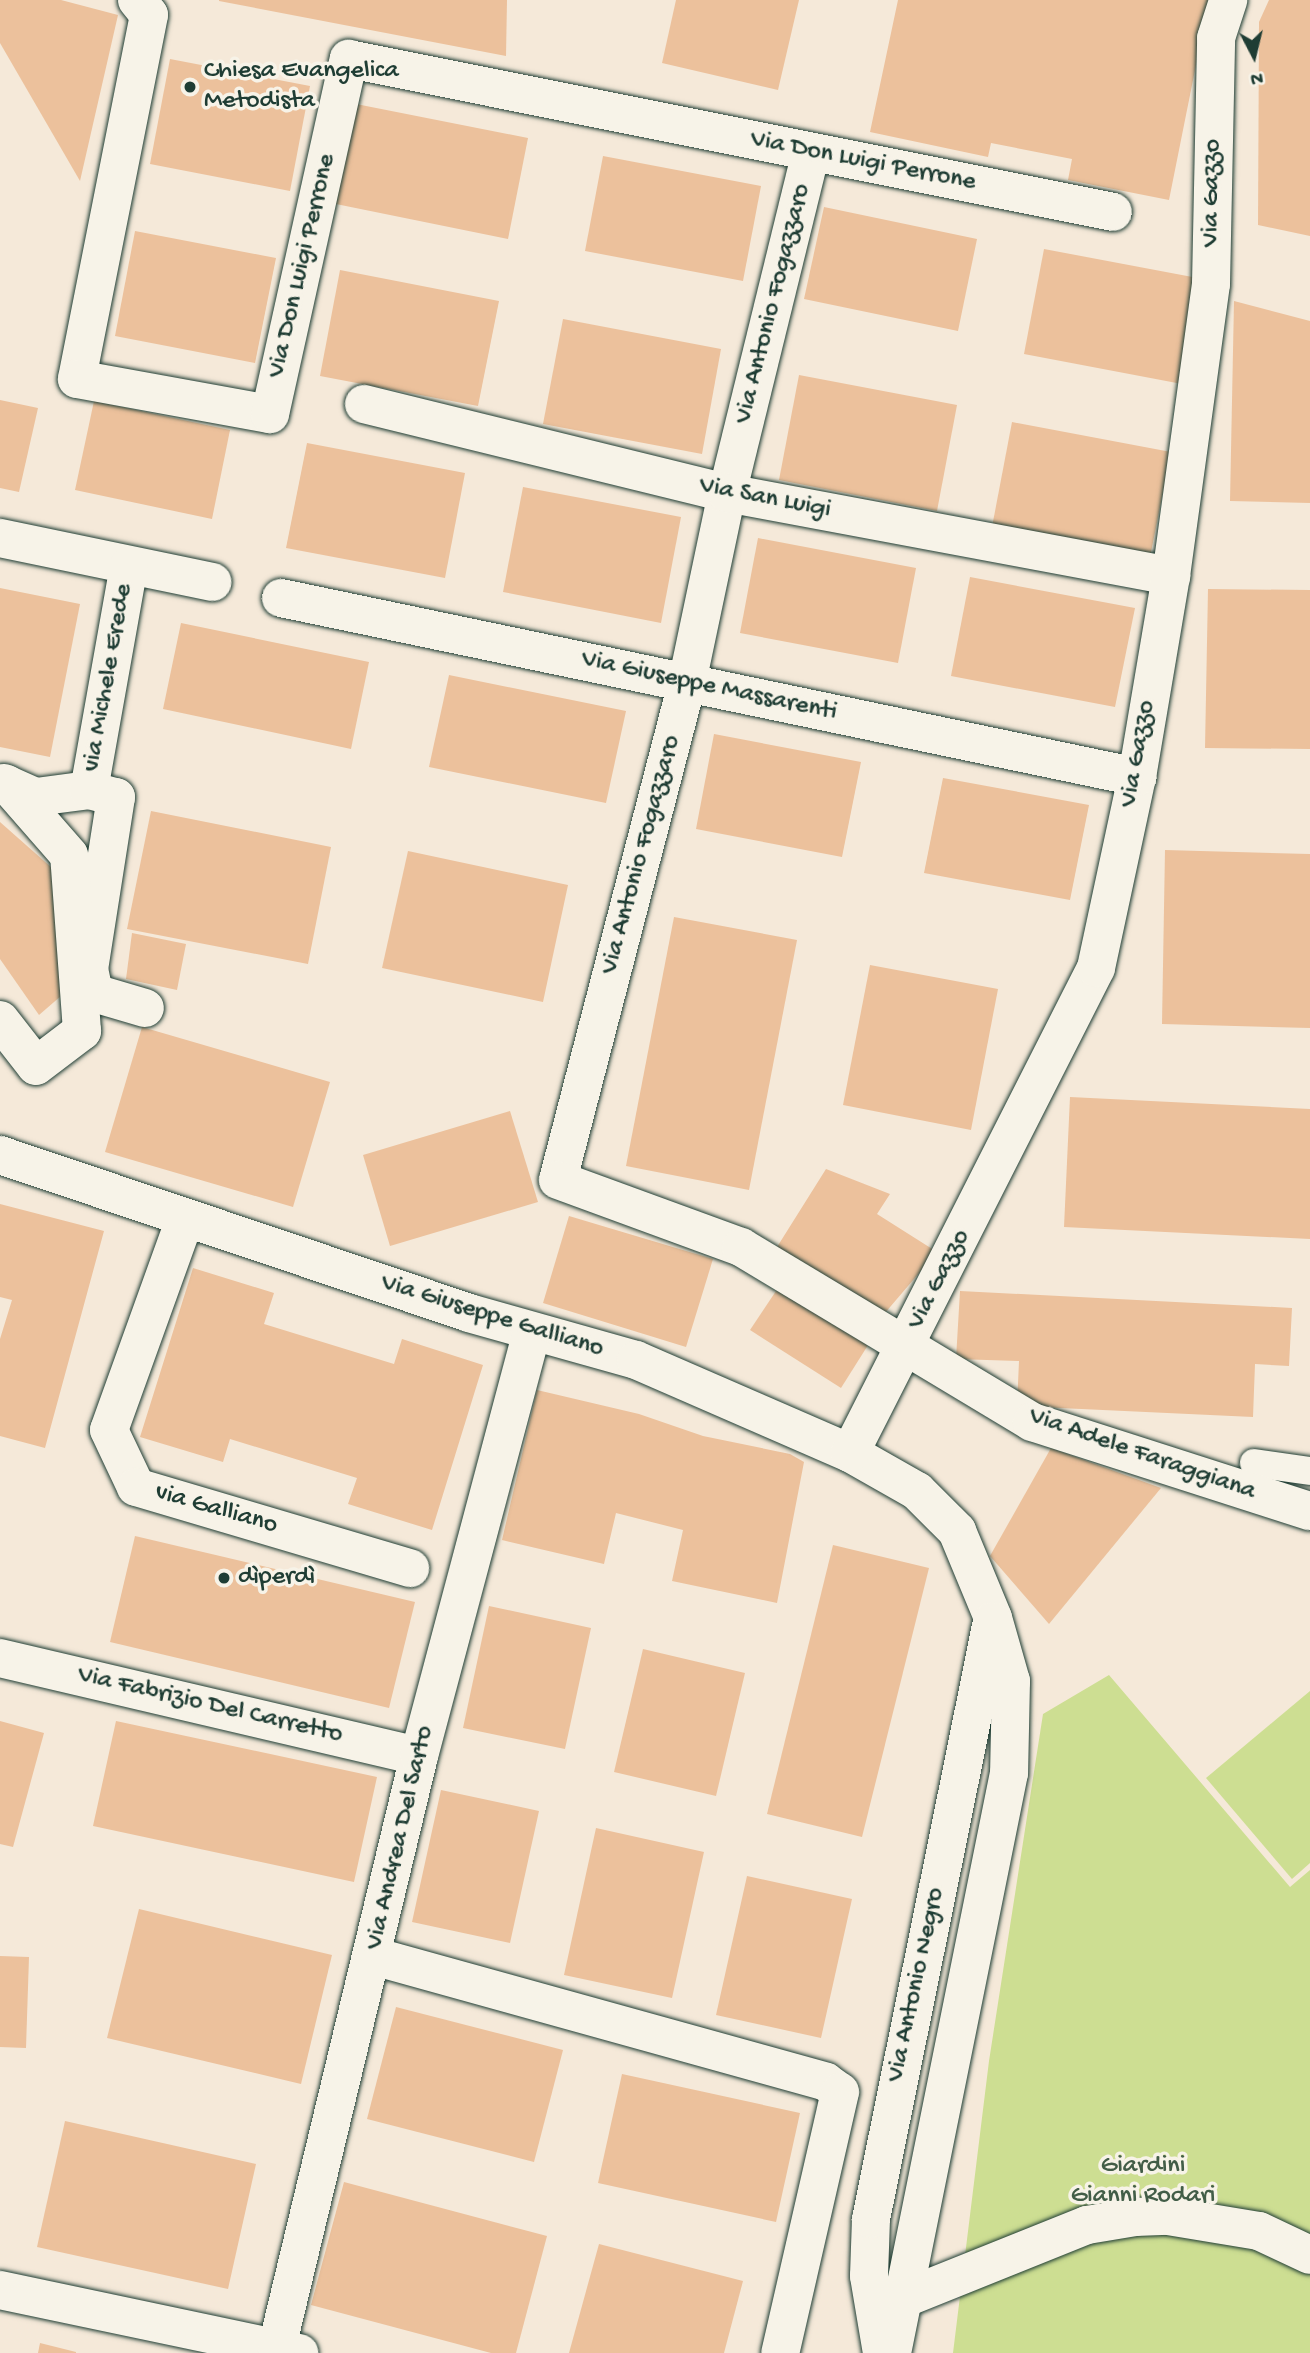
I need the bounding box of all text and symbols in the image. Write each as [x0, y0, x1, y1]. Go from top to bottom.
north arrow [1219, 21, 1289, 91]
place label: Chiesa Evangelica Metodista [204, 56, 399, 118]
text: N [1249, 65, 1264, 90]
marker: Chiesa Evangelica Metodista [182, 79, 198, 95]
street label: Via Don Luigi Perrone [748, 125, 978, 199]
street label: Via Gazzo [1196, 139, 1230, 247]
street label: Via Don Luigi Perrone [262, 151, 344, 381]
street label: Via Antonio Fogazzaro [729, 181, 819, 427]
street label: Via San Luigi [697, 471, 833, 527]
street label: via Michele Erede [77, 582, 141, 774]
street label: Via Giuseppe Massarenti [578, 645, 840, 729]
street label: Via Gazzo [1114, 698, 1164, 810]
street label: Via Antonio Fogazzaro [595, 732, 689, 978]
street label: Via Gazzo [902, 1225, 978, 1335]
street label: Via Giuseppe Galliano [377, 1268, 607, 1366]
street label: Via Adele Faraggiana [1024, 1402, 1260, 1508]
street label: via Galliano [151, 1478, 281, 1542]
place label: dìperdì [238, 1562, 315, 1594]
marker: dìperdì [216, 1570, 232, 1586]
street label: Via Fabrizio Del Carretto [74, 1660, 346, 1752]
street label: Via Andrea Del Sarto [360, 1723, 442, 1953]
street label: Via Antonio Negro [881, 1885, 953, 2085]
park label: Giardini Gianni Rodari [1071, 2151, 1215, 2212]

